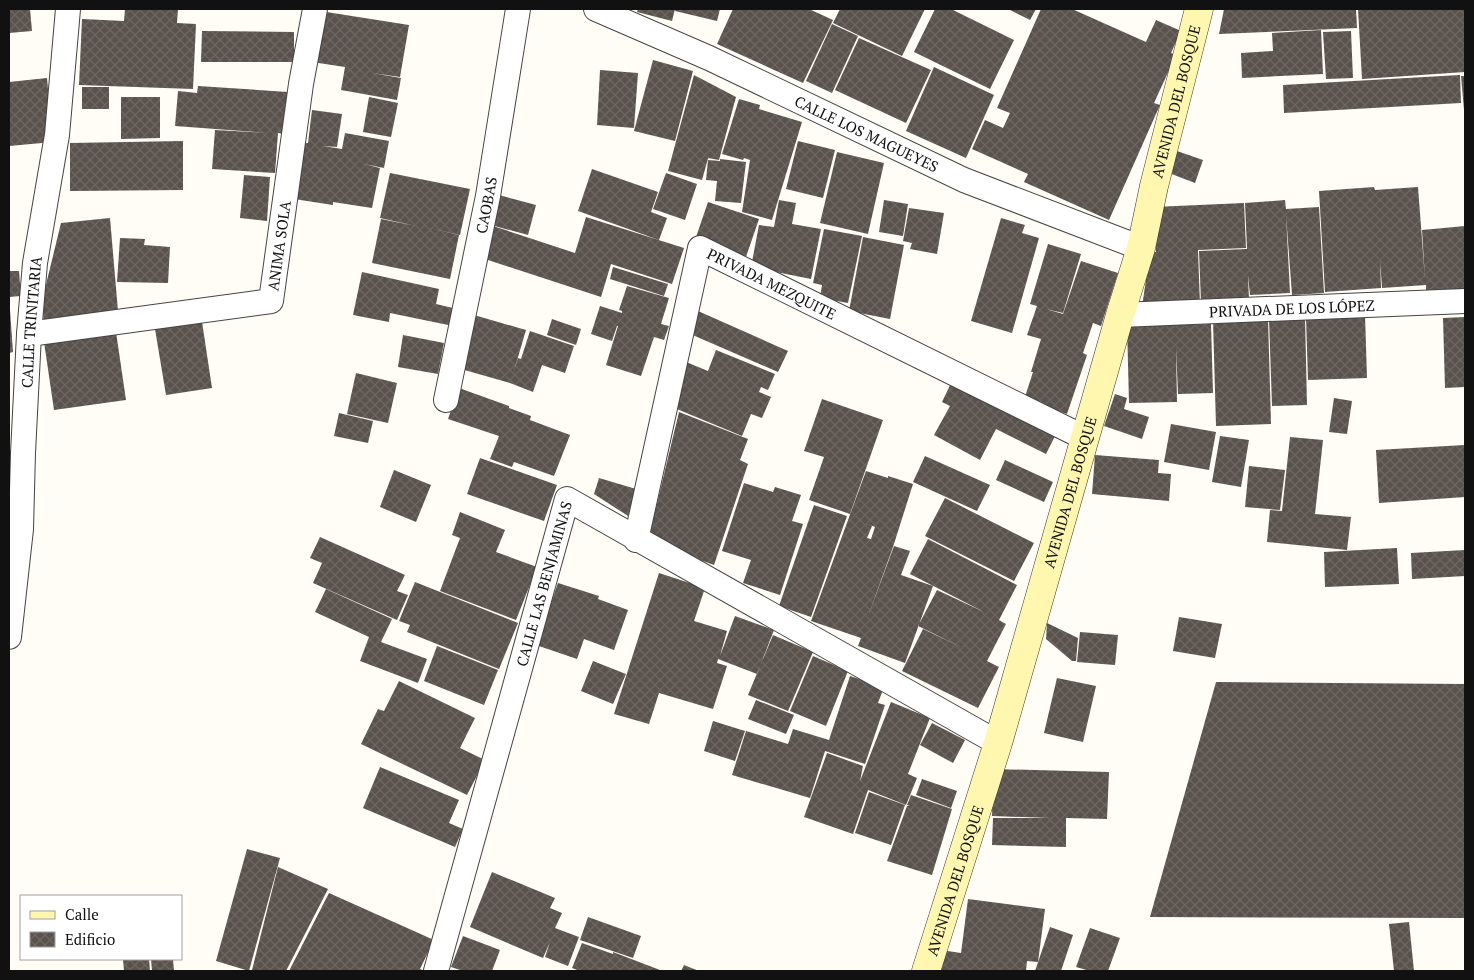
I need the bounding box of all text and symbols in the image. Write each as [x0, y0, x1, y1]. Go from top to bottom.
street label: AVENIDA DEL BOSQUE [1146, 23, 1205, 180]
street label: CALLE LOS MAGUEYES [791, 91, 942, 176]
street label: CAOBAS [471, 175, 501, 235]
street label: ANIMA SOLA [263, 199, 295, 292]
street label: PRIVADA MEZQUITE [704, 243, 840, 324]
street label: CALLE TRINITARIA [16, 254, 46, 388]
street label: PRIVADA DE LOS LÓPEZ [1209, 295, 1375, 321]
street label: AVENIDA DEL BOSQUE [1038, 414, 1101, 570]
street label: CALLE LAS BENJAMINAS [511, 499, 576, 668]
street label: AVENIDA DEL BOSQUE [921, 803, 988, 958]
legend [20, 895, 182, 960]
text: Calle [65, 904, 99, 924]
text: Edificio [65, 929, 115, 949]

